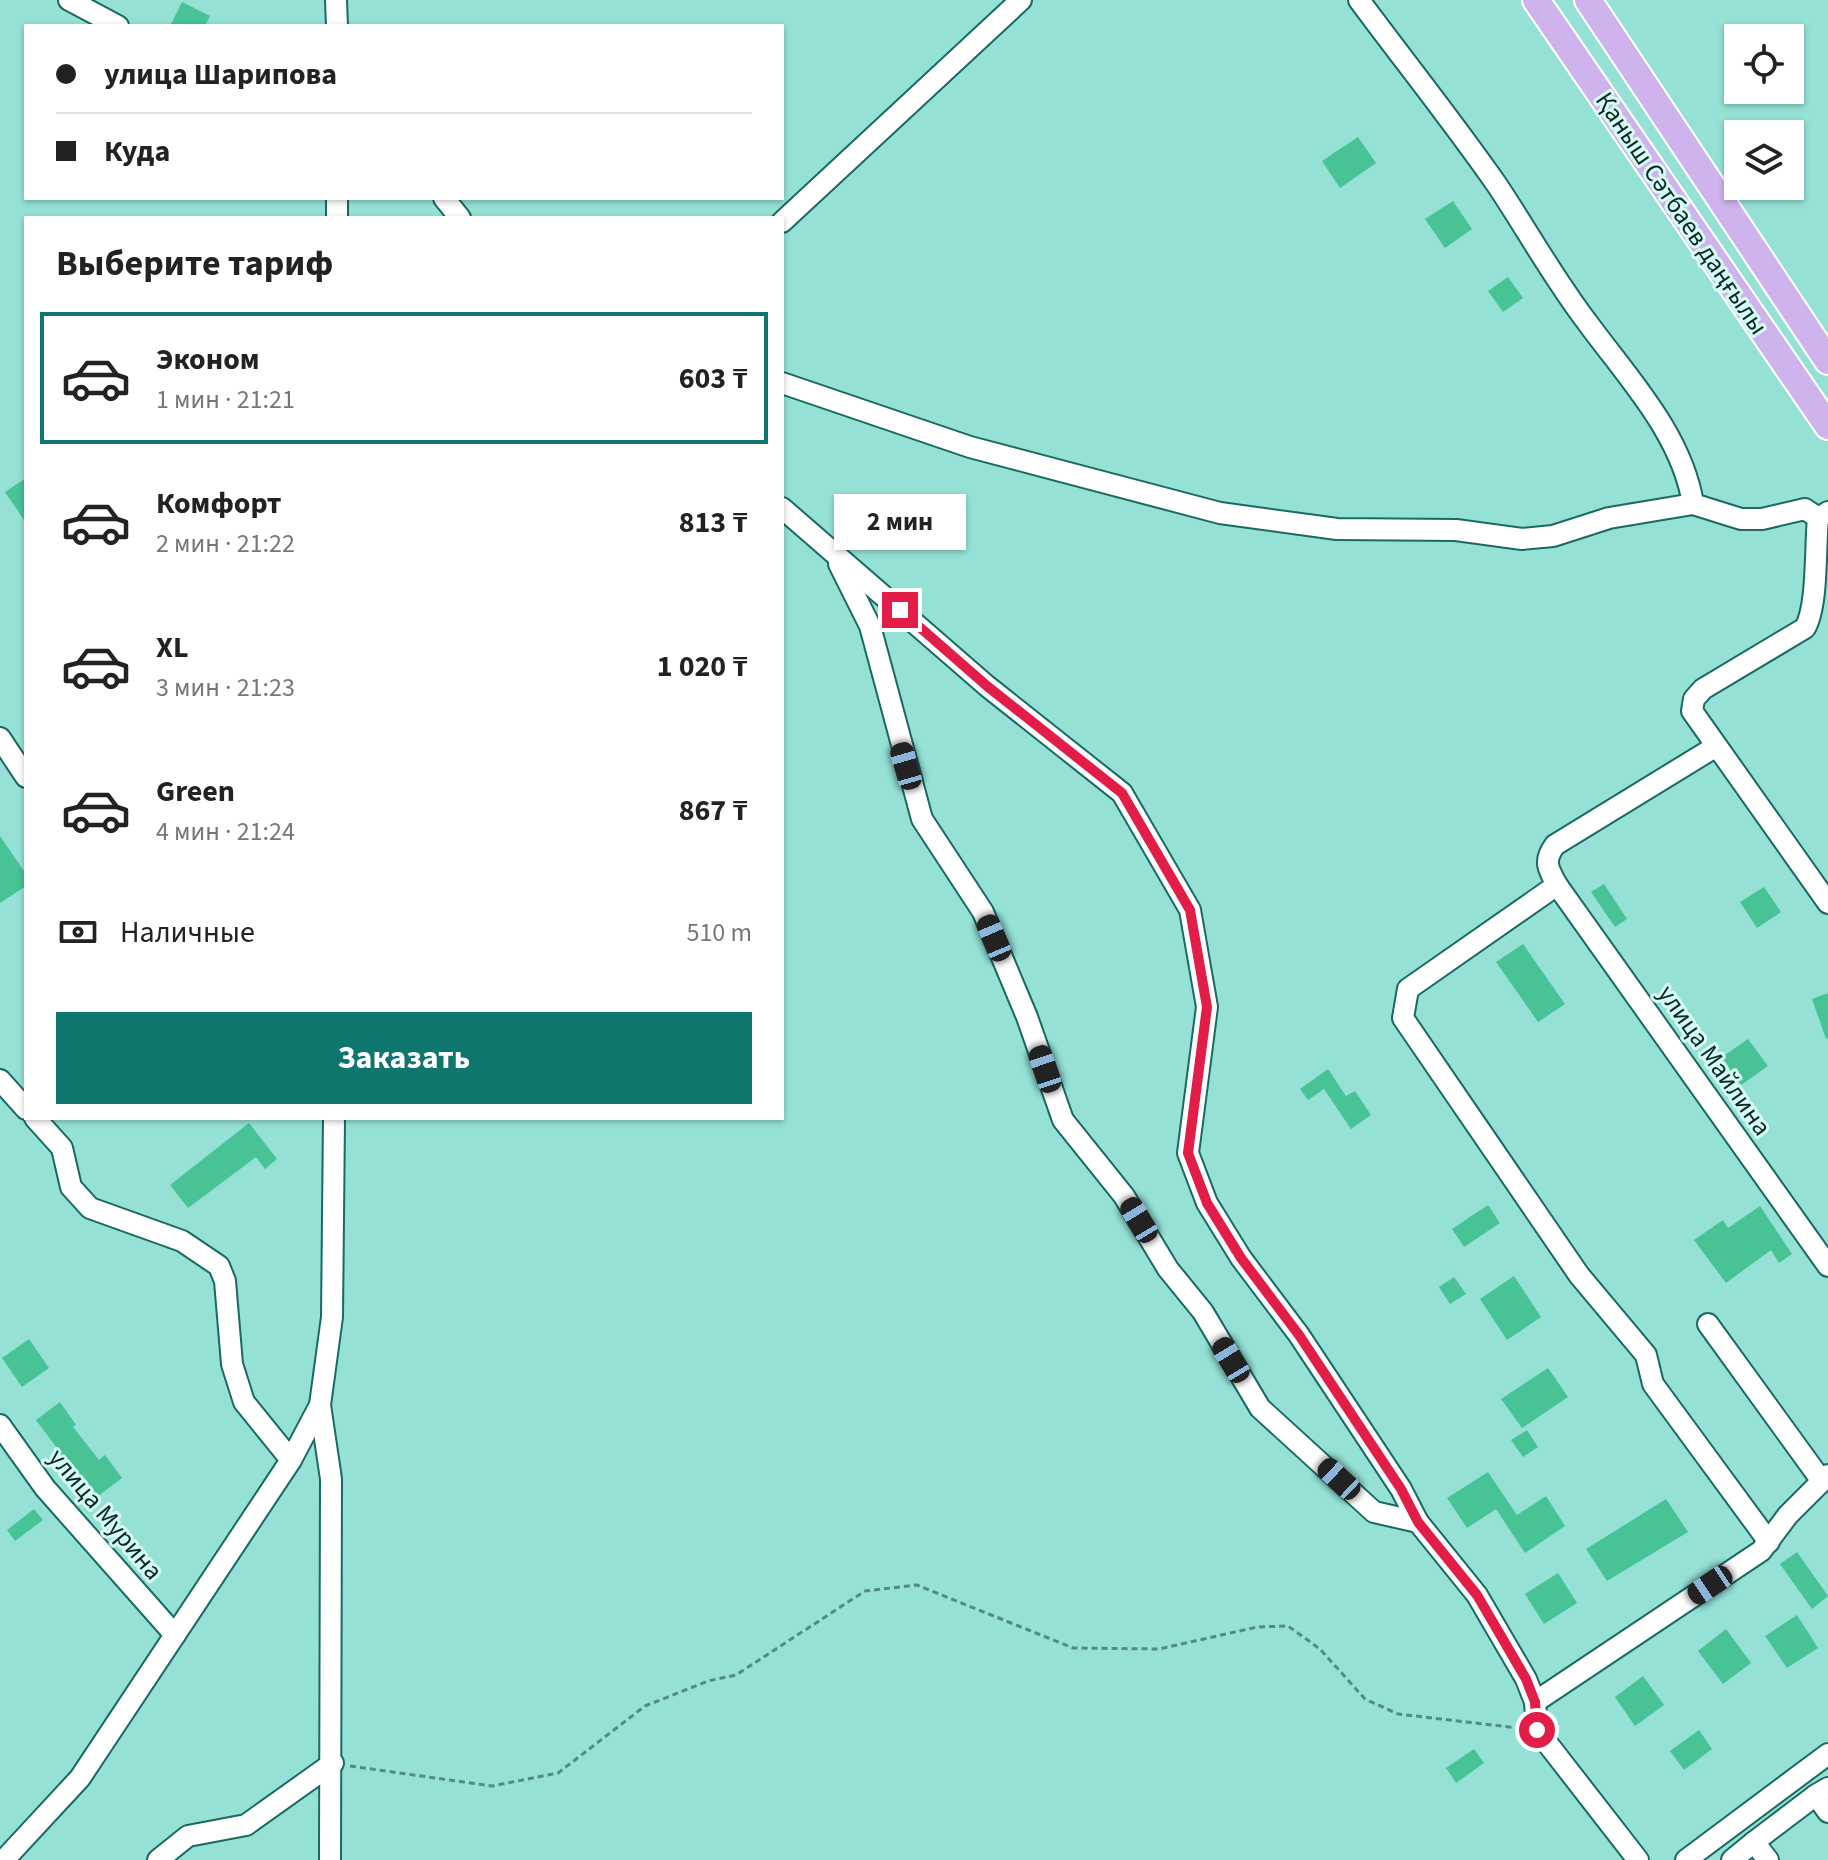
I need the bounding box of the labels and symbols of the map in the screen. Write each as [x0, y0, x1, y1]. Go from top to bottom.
street label: Қаныш Сәтбаев даңғылы [1586, 84, 1777, 342]
callout: 2 мин [834, 494, 966, 550]
route end [882, 592, 918, 628]
car [888, 740, 924, 792]
car [974, 911, 1014, 965]
street label: улица Майлина [1649, 977, 1780, 1143]
car [1026, 1042, 1064, 1096]
car [1116, 1193, 1162, 1247]
car [1208, 1333, 1254, 1387]
street label: улица Мурина [40, 1441, 172, 1588]
car [1313, 1454, 1365, 1504]
car [1683, 1562, 1737, 1608]
route start [1519, 1712, 1555, 1748]

